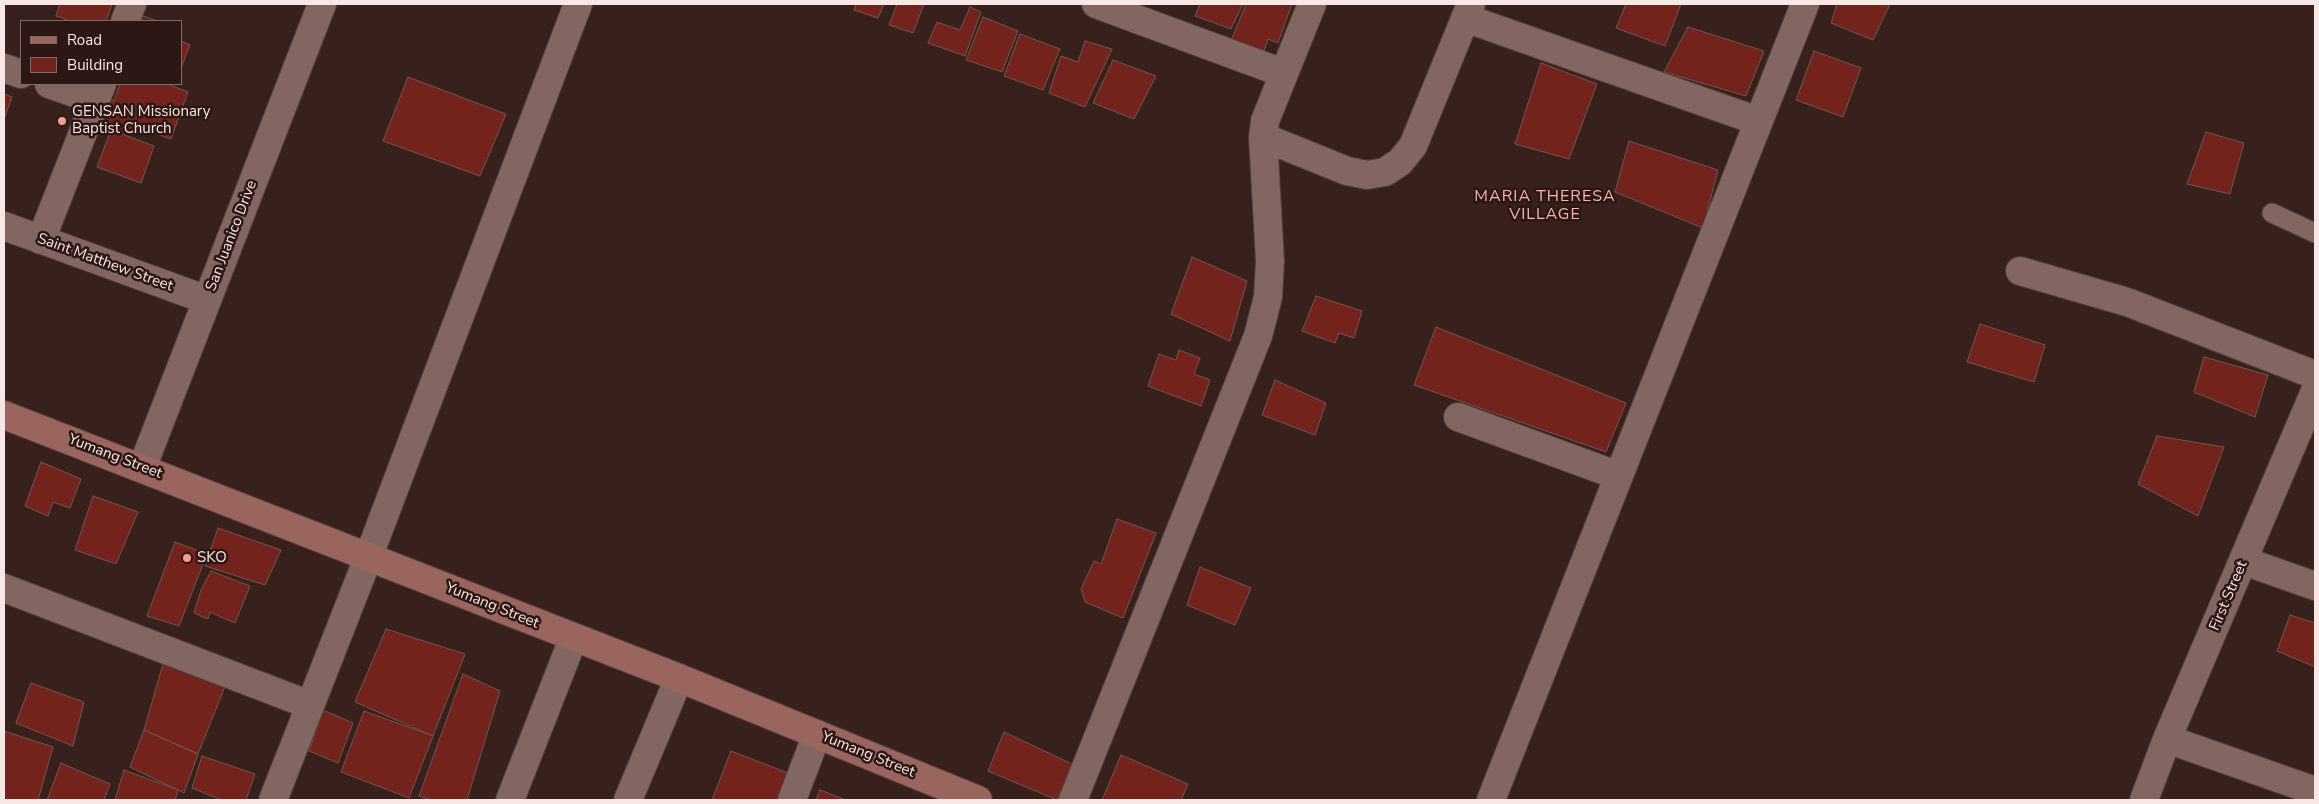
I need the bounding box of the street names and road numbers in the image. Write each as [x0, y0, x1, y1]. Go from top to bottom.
street label: San Juanico Drive [203, 178, 261, 294]
street label: Saint Matthew Street [35, 230, 175, 296]
street label: Yumang Street [65, 431, 165, 483]
street label: First Street [2206, 558, 2252, 634]
street label: Yumang Street [443, 579, 541, 633]
street label: Yumang Street [819, 728, 917, 782]

